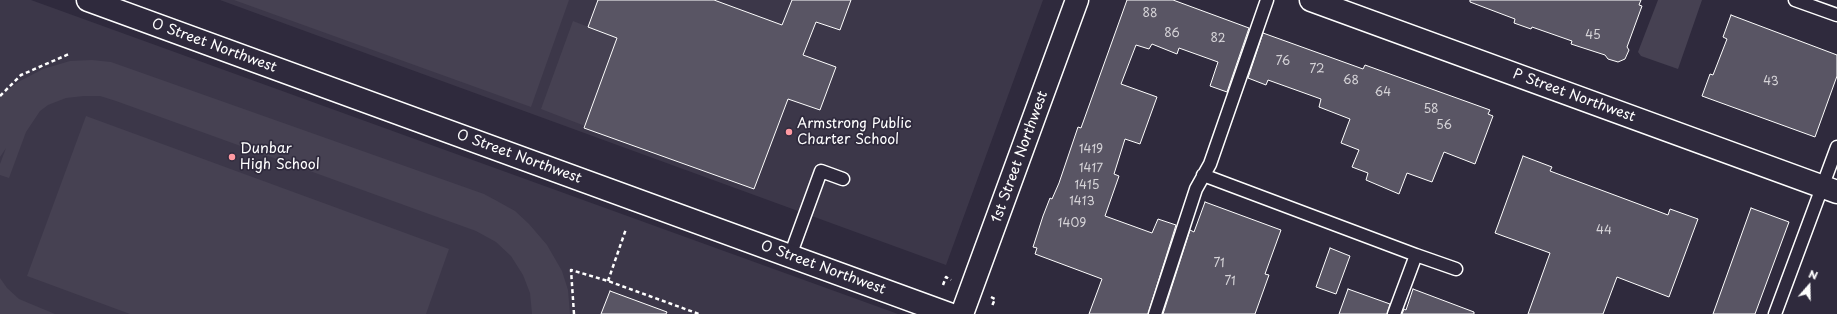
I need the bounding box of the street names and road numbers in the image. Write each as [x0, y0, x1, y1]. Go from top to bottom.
street label: O Street Northwest [149, 16, 279, 76]
street label: P Street Northwest [1511, 66, 1637, 126]
street label: 1st Street Northwest [988, 89, 1052, 225]
street label: O Street Northwest [454, 127, 584, 187]
street label: O Street Northwest [758, 238, 888, 298]

